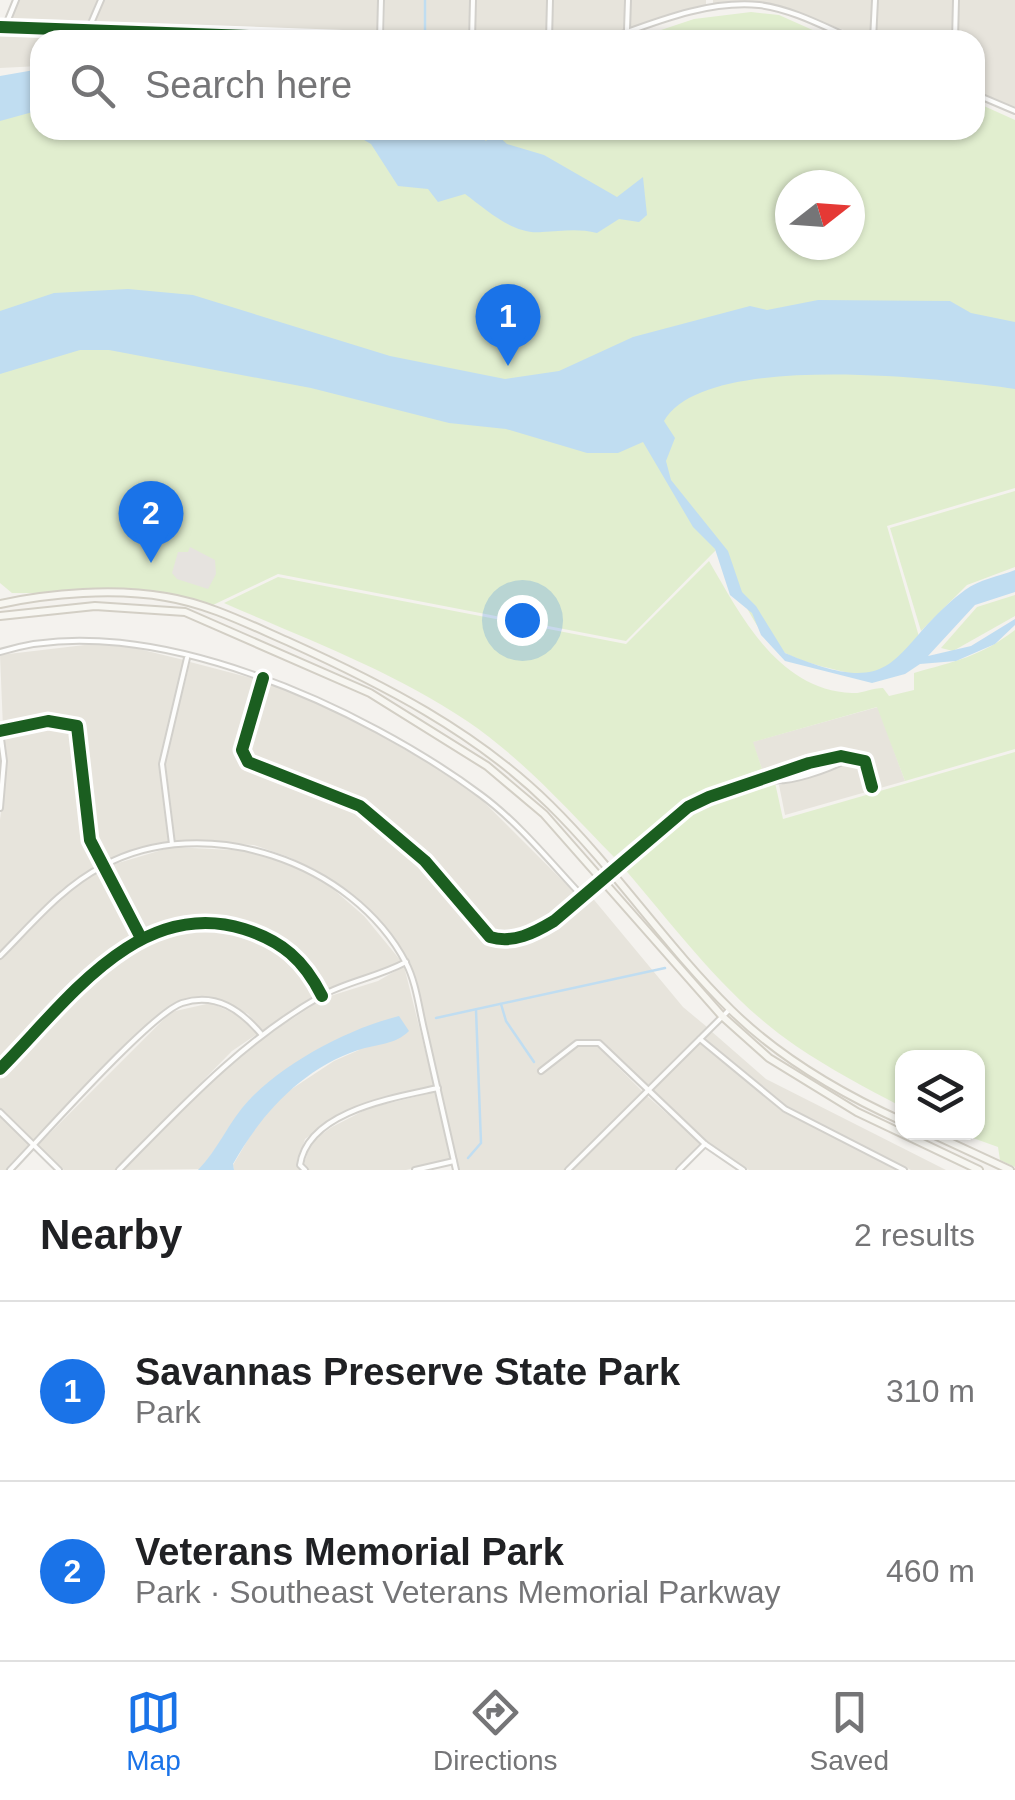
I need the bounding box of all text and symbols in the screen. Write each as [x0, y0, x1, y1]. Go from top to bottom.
search box [30, 30, 985, 140]
icon: search [65, 58, 120, 113]
text: Search here [145, 64, 352, 106]
north arrow [775, 170, 865, 260]
pin: 1 [476, 284, 540, 366]
pin: 2 [118, 480, 184, 563]
your location [497, 595, 548, 646]
map controls [895, 1050, 985, 1140]
button: layers [895, 1050, 985, 1140]
text: Nearby [40, 1211, 182, 1258]
text: 2 results [854, 1217, 975, 1253]
text: Savannas Preserve State Park [135, 1351, 680, 1393]
text: 1 [64, 1373, 81, 1409]
text: 310 m [886, 1373, 975, 1409]
text: Park [135, 1394, 201, 1430]
text: Veterans Memorial Park [135, 1531, 564, 1573]
text: 2 [64, 1553, 81, 1589]
text: 460 m [886, 1553, 975, 1589]
text: Park · Southeast Veterans Memorial Parkway [135, 1574, 781, 1610]
tab: Map [126, 1685, 181, 1777]
tab: Directions [433, 1685, 558, 1777]
tab: Saved [810, 1685, 889, 1777]

